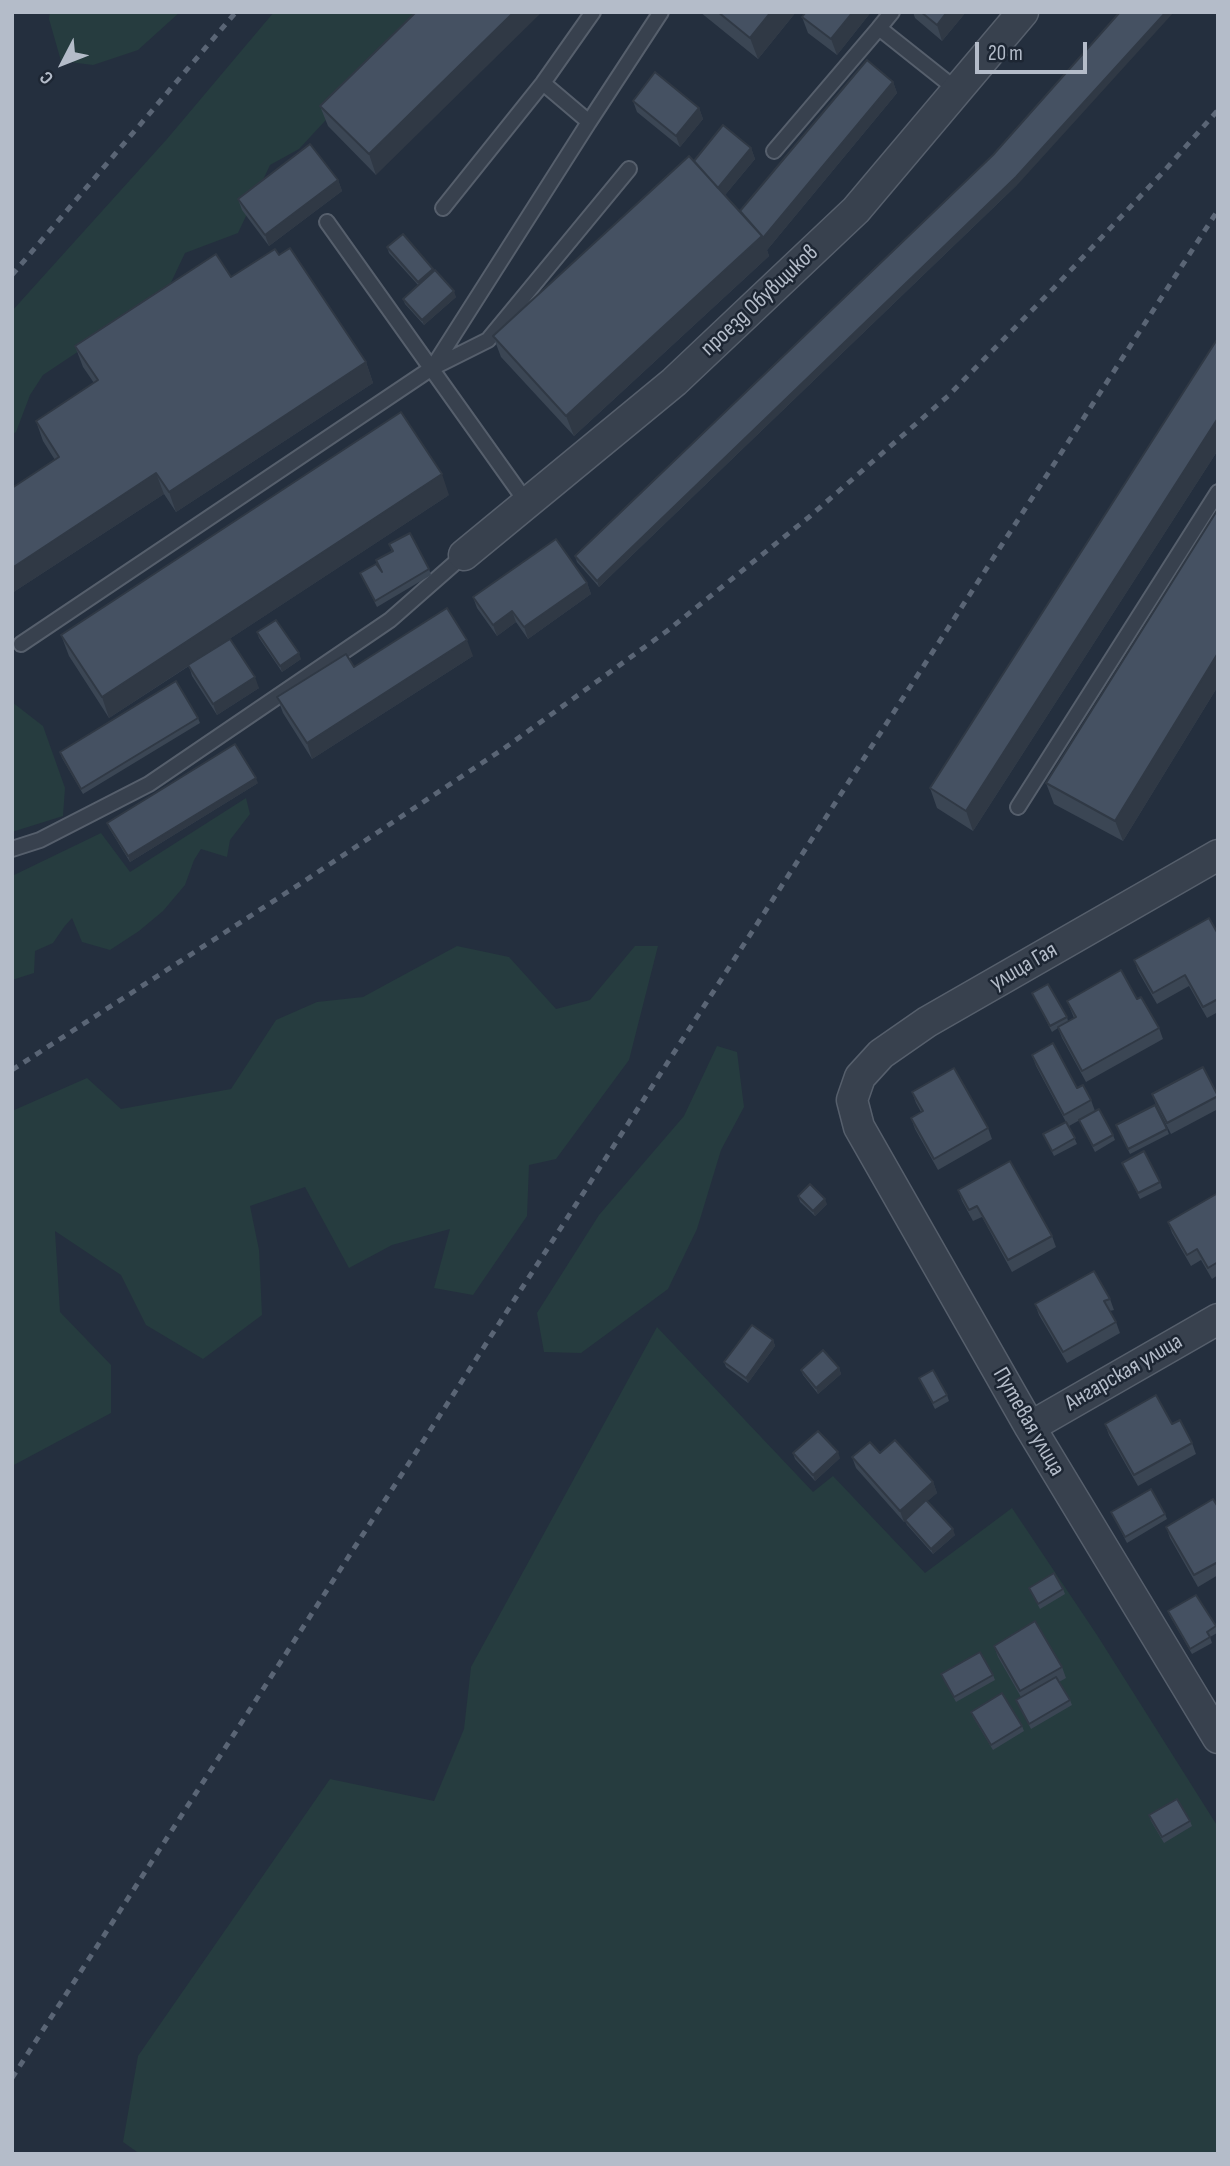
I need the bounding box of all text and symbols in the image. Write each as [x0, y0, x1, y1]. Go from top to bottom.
north arrow [28, 28, 98, 98]
scale bar [978, 28, 1090, 72]
text: 20 m [988, 41, 1023, 66]
text: С [35, 66, 59, 89]
street label: проезд Обувщиков [695, 240, 825, 362]
street label: улица Гая [985, 937, 1063, 997]
street label: Ангарская улица [1060, 1328, 1188, 1418]
street label: Путевая улица [986, 1363, 1070, 1481]

